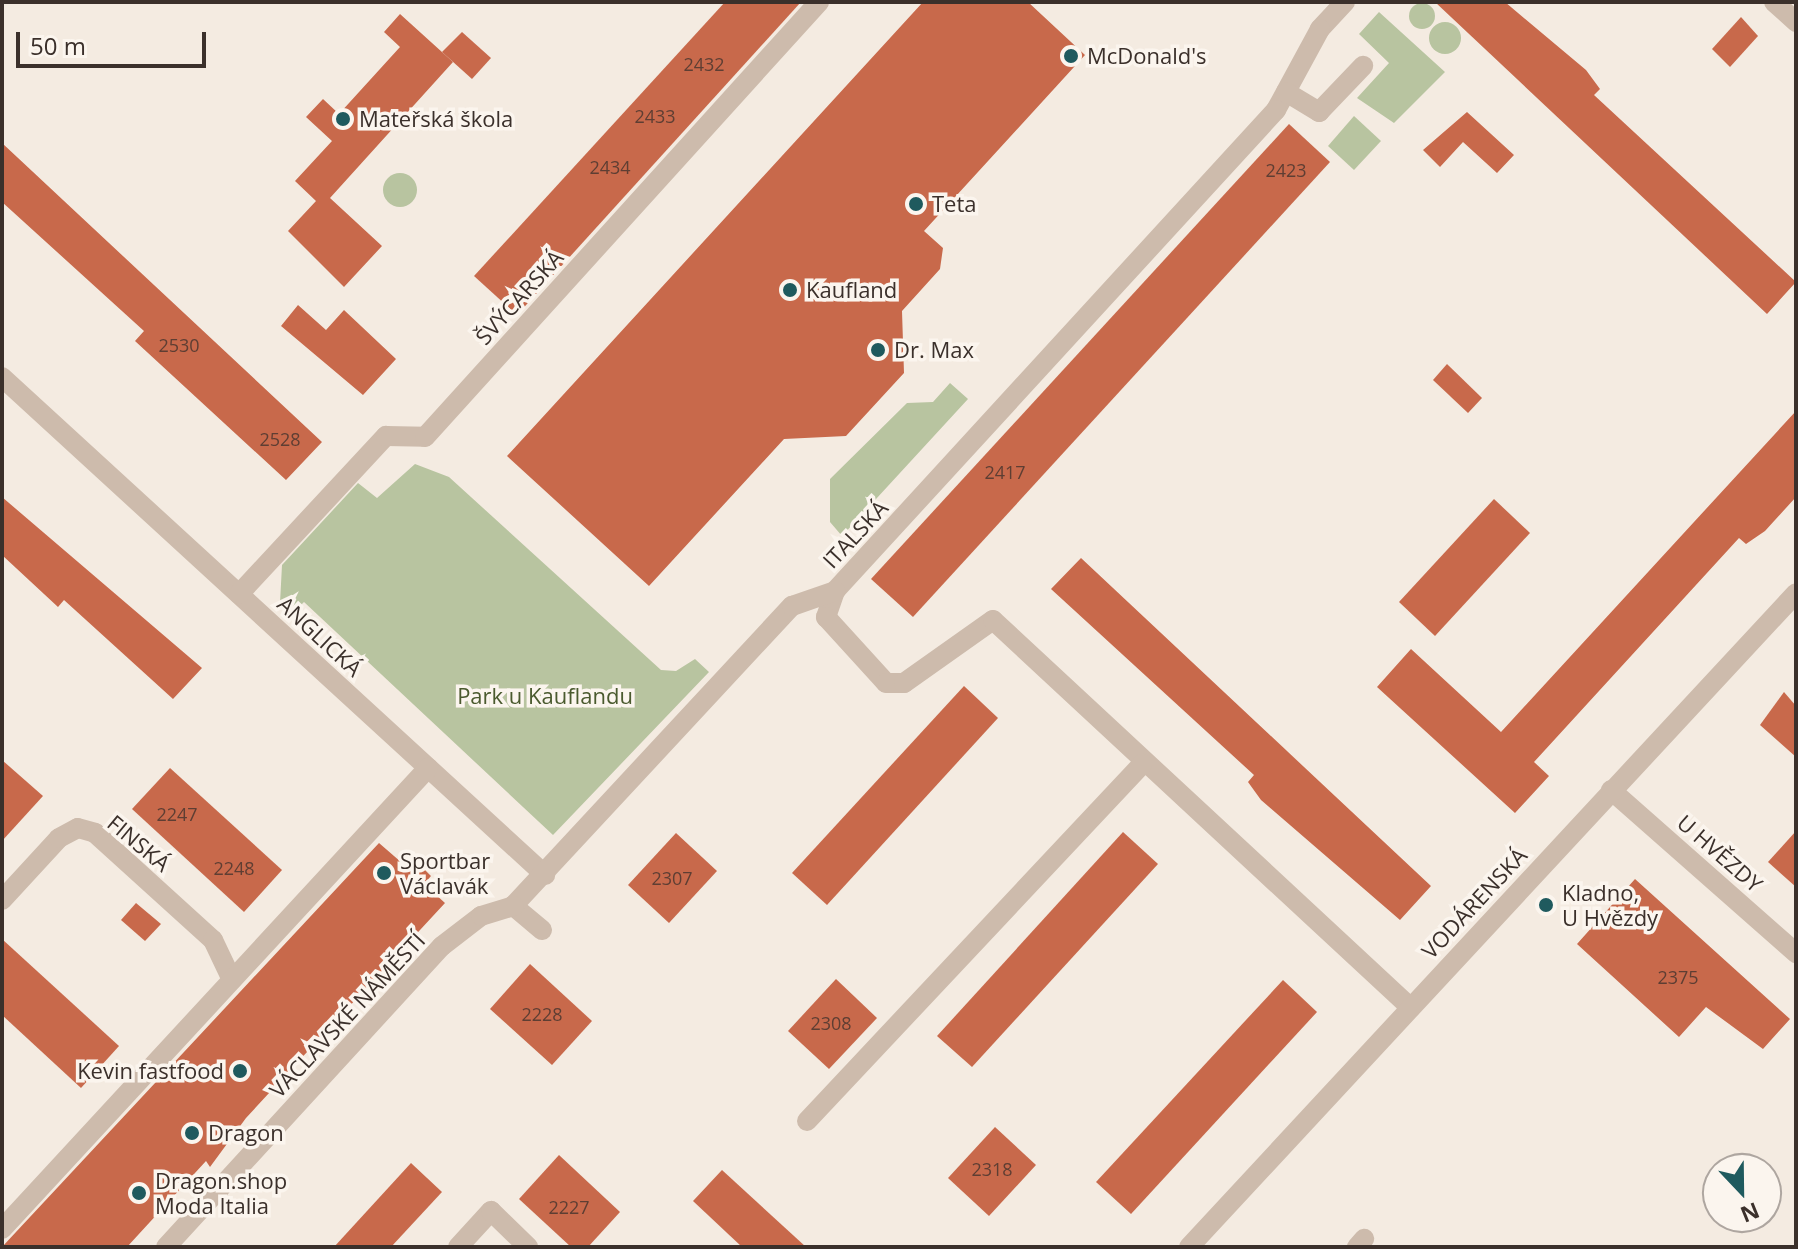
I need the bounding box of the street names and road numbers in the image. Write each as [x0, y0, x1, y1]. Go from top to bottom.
street label: ŠVÝCARSKÁ [470, 244, 568, 350]
street label: ITALSKÁ [817, 495, 893, 573]
street label: ANGLICKÁ [272, 590, 368, 682]
street label: FINSKÁ [102, 809, 176, 877]
street label: U HVĚZDY [1672, 809, 1768, 897]
street label: VODÁRENSKÁ [1416, 842, 1532, 964]
street label: VÁCLAVSKÉ NÁMĚSTÍ [264, 927, 430, 1103]

